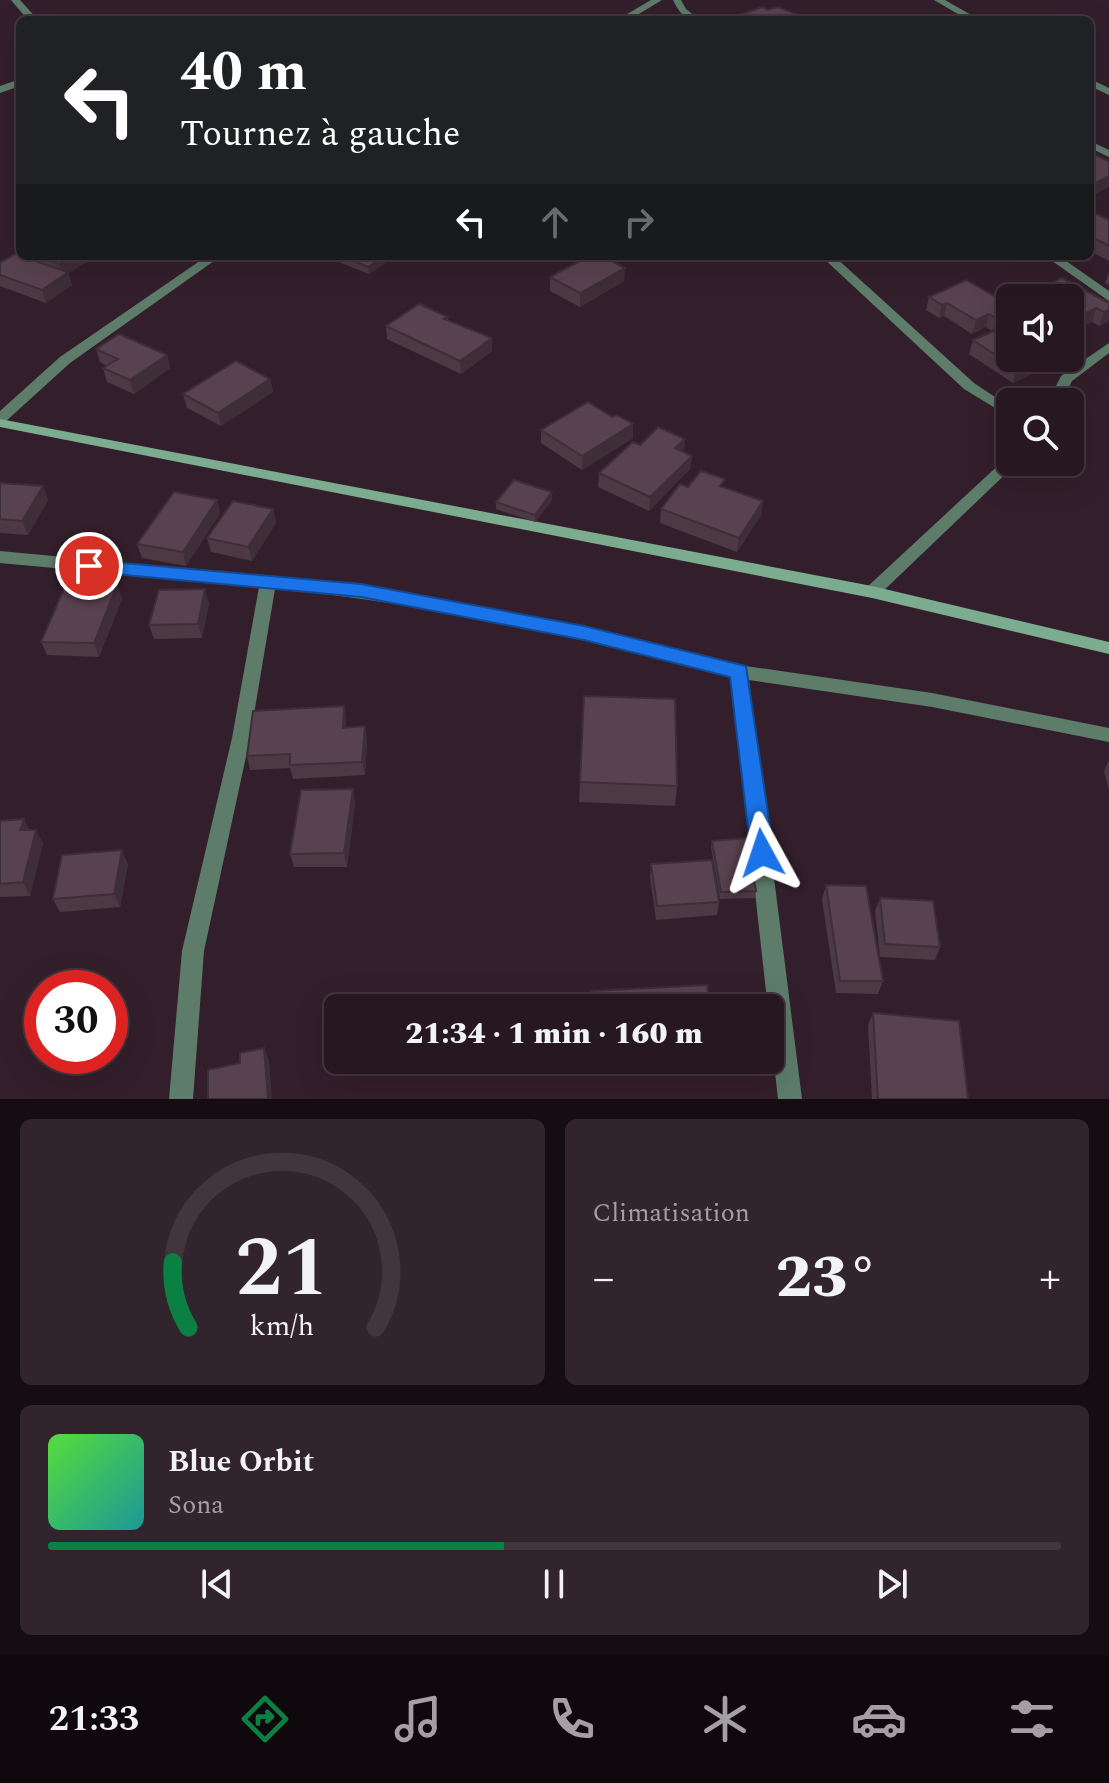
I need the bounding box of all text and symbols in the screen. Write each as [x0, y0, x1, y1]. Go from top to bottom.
text: 40 m [180, 30, 307, 115]
icon: left [48, 48, 152, 152]
text: Tournez à gauche [180, 107, 460, 162]
icon: left [449, 200, 493, 244]
icon: ahead [533, 200, 577, 244]
icon: right [617, 200, 661, 244]
map controls [996, 284, 1084, 476]
button: sound [996, 284, 1084, 372]
button: search [996, 388, 1084, 476]
pin [55, 532, 123, 600]
icon: arrive [67, 544, 111, 588]
position arrow [720, 811, 804, 895]
speed limit sign: 30 [24, 970, 128, 1074]
text: 21:34 · 1 min · 160 m [405, 1011, 703, 1057]
text: Climatisation [593, 1193, 750, 1233]
text: 21 [236, 1206, 329, 1333]
text: 23° [776, 1232, 878, 1324]
text: − [593, 1245, 615, 1312]
text: + [1039, 1245, 1061, 1312]
text: km/h [250, 1305, 314, 1348]
text: Blue Orbit [168, 1439, 314, 1485]
text: Sona [168, 1485, 224, 1525]
icon: previous [195, 1562, 239, 1606]
icon: pause [532, 1562, 576, 1606]
icon: next [870, 1562, 914, 1606]
icon: directions [237, 1691, 293, 1747]
icon: music [390, 1691, 446, 1747]
icon: phone [544, 1691, 600, 1747]
icon: climate [697, 1691, 753, 1747]
icon: car [851, 1691, 907, 1747]
icon: filters [1004, 1691, 1060, 1747]
text: 21:33 [49, 1692, 139, 1747]

